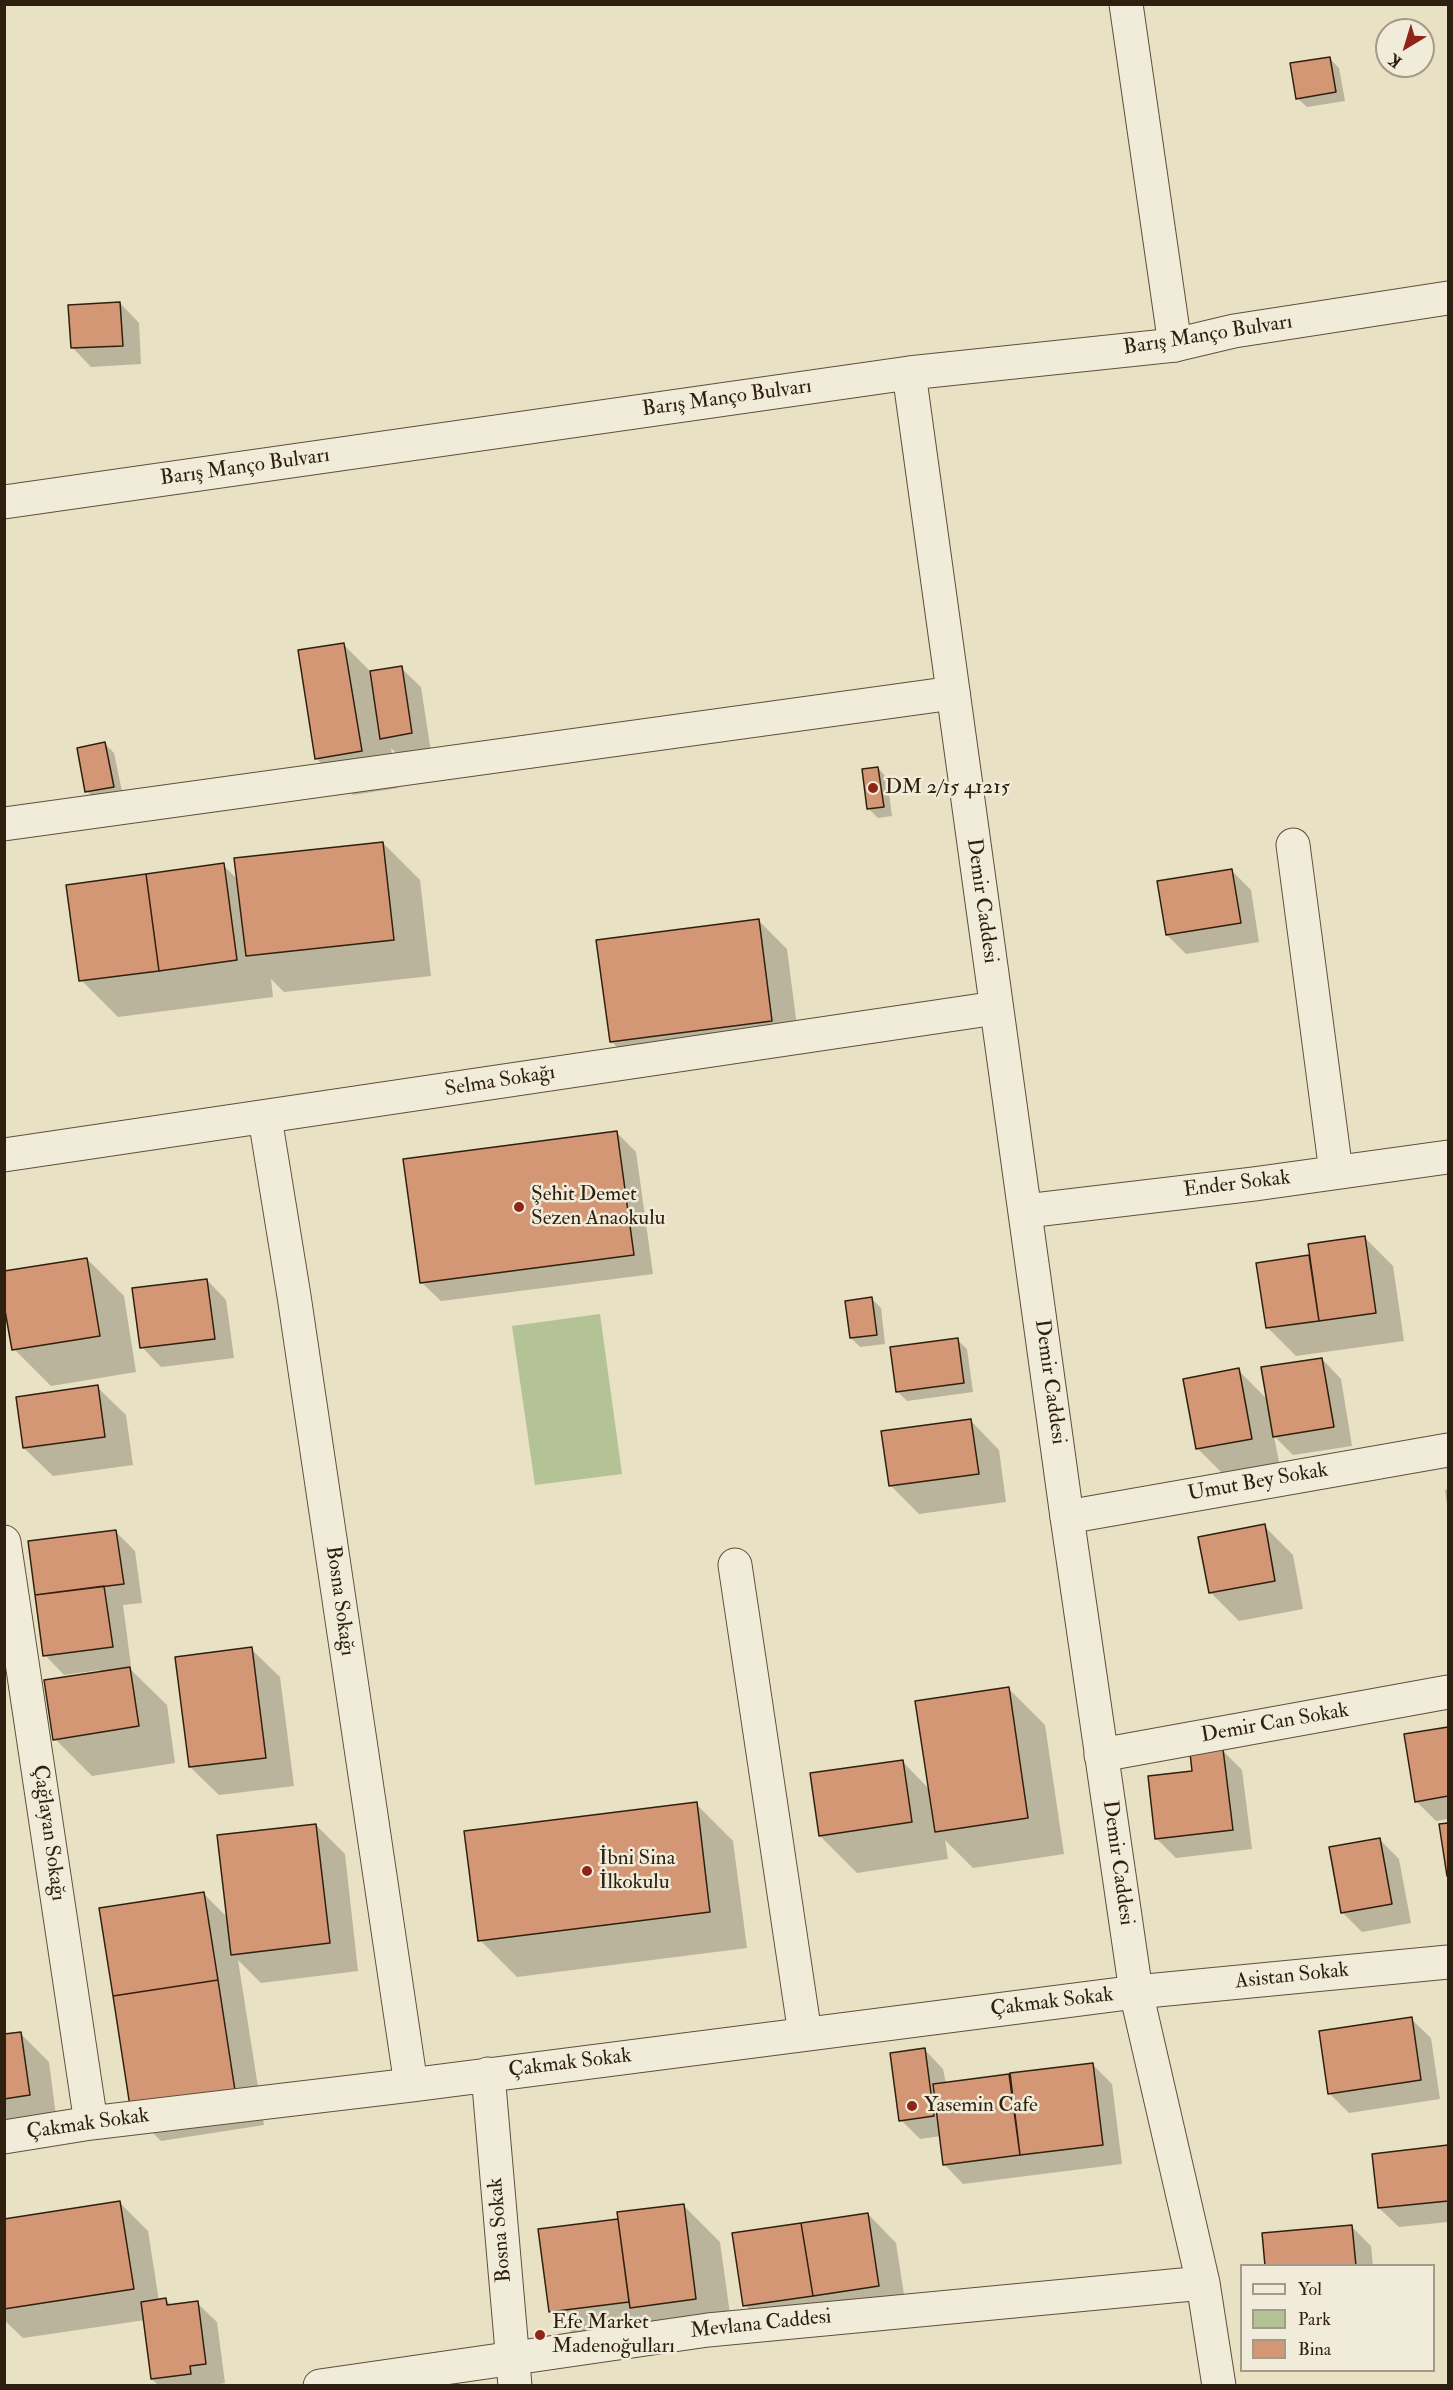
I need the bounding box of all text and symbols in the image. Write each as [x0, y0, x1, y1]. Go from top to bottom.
north arrow [1375, 18, 1435, 78]
text: K [1385, 49, 1406, 72]
street label: Barış Manço Bulvarı [1122, 310, 1294, 362]
street label: Barış Manço Bulvarı [641, 375, 813, 423]
street label: Barış Manço Bulvarı [159, 444, 331, 492]
place label: DM 2/15 41215 [885, 775, 1010, 801]
marker: DM 2/15 41215 [866, 781, 880, 795]
street label: Demir Caddesi [960, 837, 1002, 965]
street label: Selma Sokağı [443, 1061, 557, 1103]
street label: Ender Sokak [1182, 1166, 1292, 1204]
place label: Şehit Demet Sezen Anaokulu [531, 1182, 665, 1232]
marker: Şehit Demet Sezen Anaokulu [512, 1200, 526, 1214]
street label: Demir Caddesi [1028, 1318, 1070, 1446]
street label: Umut Bey Sokak [1186, 1458, 1330, 1508]
street label: Bosna Sokağı [319, 1544, 359, 1658]
street label: Demir Can Sokak [1199, 1699, 1351, 1749]
street label: Çağlayan Sokağı [26, 1763, 70, 1903]
street label: Demir Caddesi [1096, 1799, 1138, 1927]
place label: İbni Sina İlkokulu [599, 1846, 675, 1896]
marker: İbni Sina İlkokulu [580, 1864, 594, 1878]
street label: Asistan Sokak [1234, 1958, 1350, 1996]
street label: Çakmak Sokak [989, 1983, 1115, 2023]
street label: Çakmak Sokak [507, 2044, 633, 2084]
place label: Yasemin Cafe [924, 2093, 1038, 2119]
marker: Yasemin Cafe [905, 2099, 919, 2113]
street label: Çakmak Sokak [25, 2104, 151, 2146]
street label: Bosna Sokak [484, 2176, 518, 2284]
legend [1240, 2264, 1435, 2372]
text: Yol [1298, 2278, 1322, 2301]
street label: Mevlana Caddesi [689, 2305, 833, 2345]
text: Park [1298, 2308, 1331, 2331]
place label: Efe Market Madenoğulları [552, 2310, 675, 2360]
marker: Efe Market Madenoğulları [533, 2328, 547, 2342]
text: Bina [1298, 2338, 1331, 2361]

